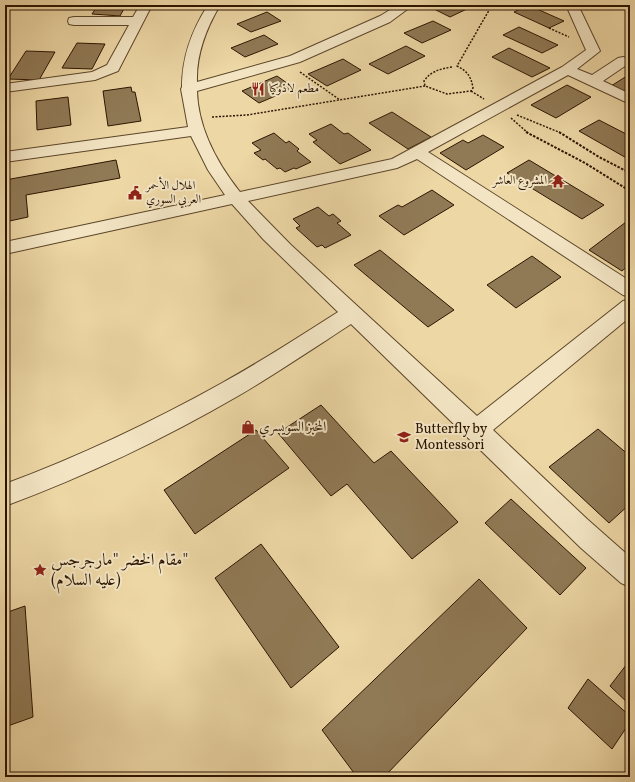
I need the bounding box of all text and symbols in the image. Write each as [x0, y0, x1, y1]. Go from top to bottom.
restaurant icon: مطعم لاذوكيا [250, 81, 266, 97]
place label: مطعم لاذوكيا [269, 81, 319, 99]
place label: المشروع العاشر [491, 173, 547, 191]
temple icon: المشروع العاشر [550, 173, 566, 189]
place label: الهلال الأحمر العربي السوري [144, 176, 201, 209]
public building icon: الهلال الأحمر العربي السوري [127, 185, 143, 201]
place label: المخبز السويسري [259, 418, 326, 438]
shop icon: المخبز السويسري [240, 419, 256, 435]
place label: Butterfly by Montessori [415, 420, 488, 455]
school or university icon: Butterfly by Montessori [396, 429, 412, 445]
place label: مقام الخضر "مارجرجس" (عليه السلام) [51, 549, 188, 594]
place icon: مقام الخضر "مارجرجس" (عليه السلام) [32, 562, 48, 578]

